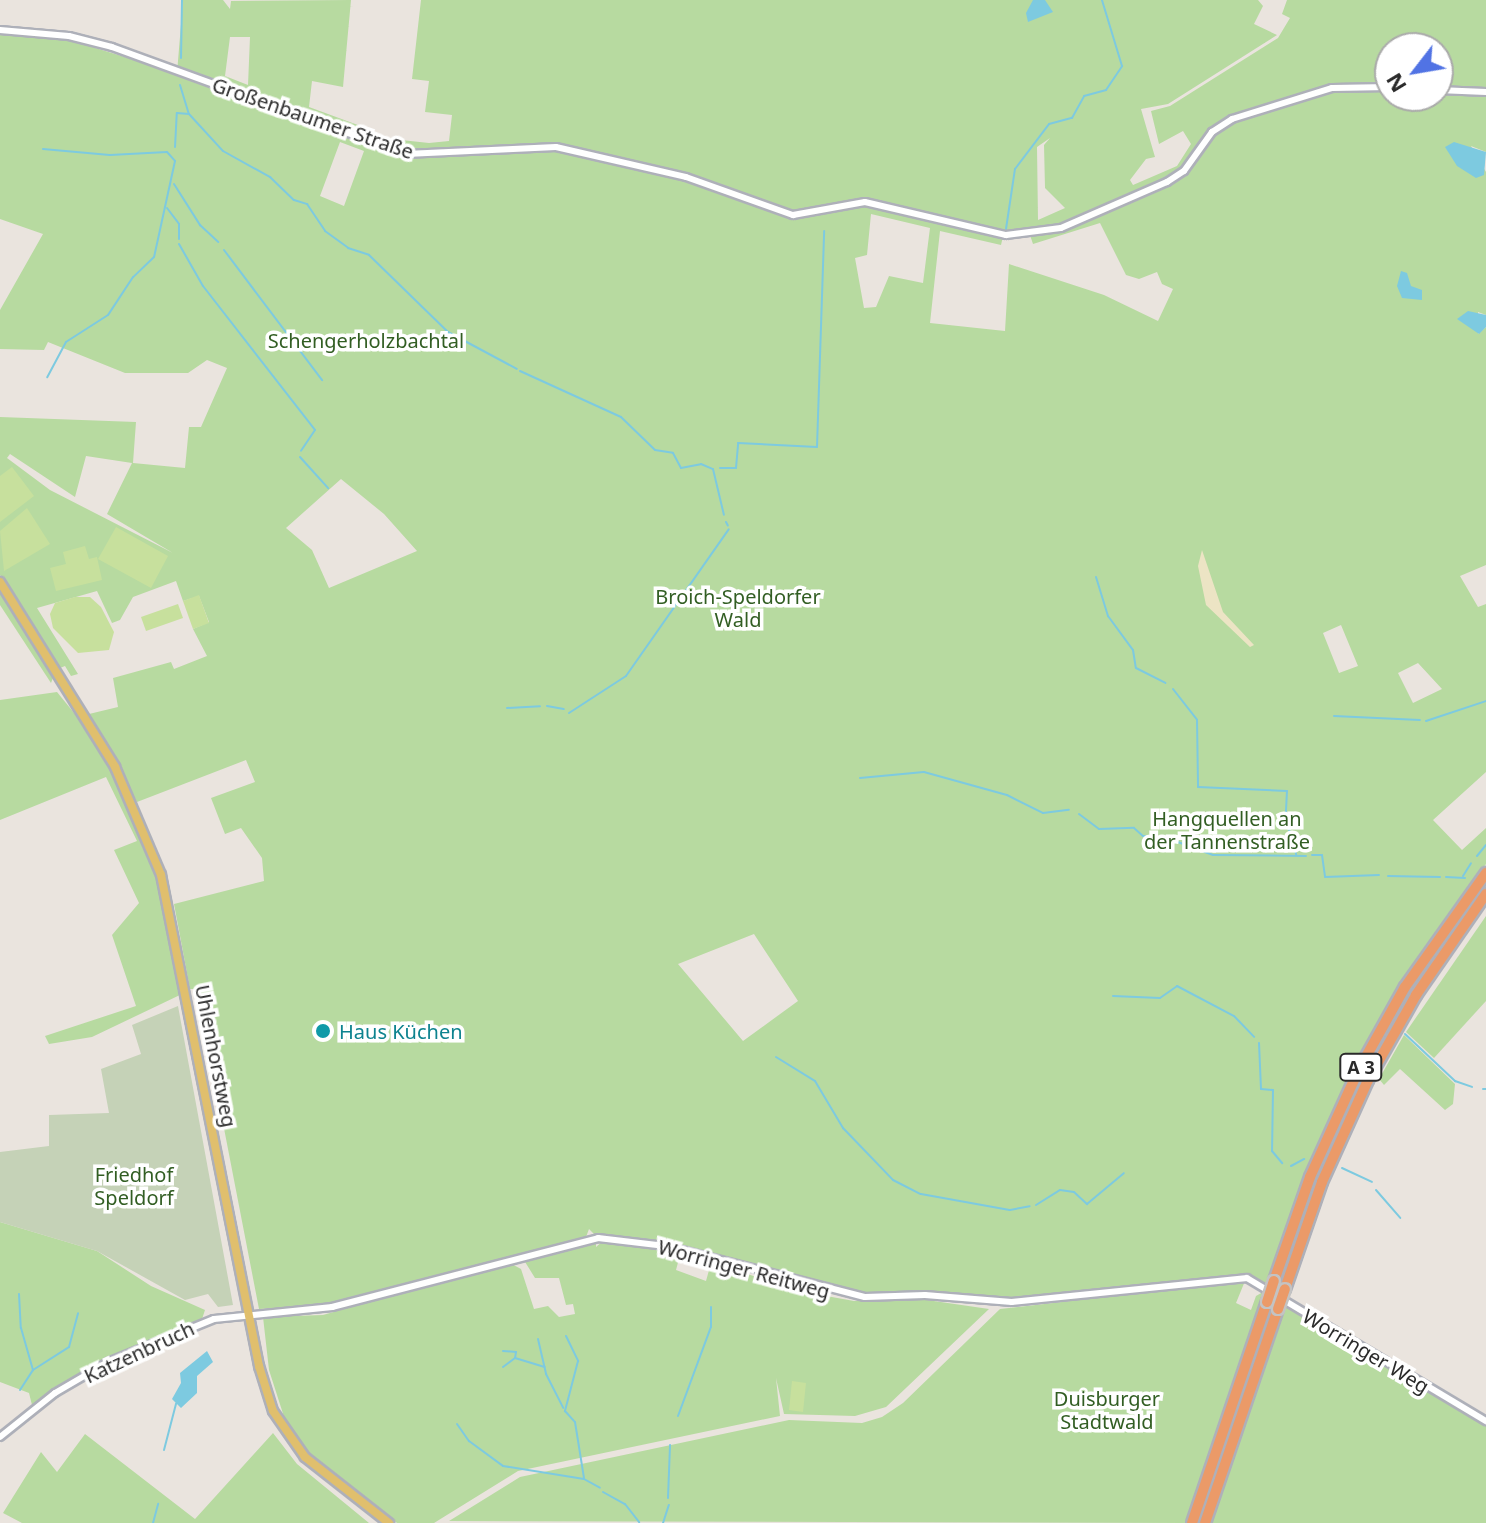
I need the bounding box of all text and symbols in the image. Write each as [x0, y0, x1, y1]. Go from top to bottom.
north arrow [1374, 32, 1454, 112]
text: N [1378, 68, 1413, 99]
street label: Großenbaumer Straße [209, 72, 417, 164]
park label: Schengerholzbachtal [268, 328, 464, 352]
park label: Broich-Speldorfer Wald [655, 585, 821, 632]
park label: Hangquellen an der Tannenstraße [1144, 806, 1310, 853]
street label: Uhlenhorstweg [190, 983, 242, 1129]
place label: Haus Küchen [339, 1019, 463, 1043]
marker: Haus Küchen [314, 1022, 332, 1040]
road number: A 3 [1339, 1053, 1383, 1081]
park label: Friedhof Speldorf [94, 1163, 174, 1210]
street label: Worringer Reitweg [656, 1235, 832, 1303]
street label: Worringer Weg [1298, 1304, 1434, 1398]
street label: Katzenbruch [80, 1316, 198, 1388]
park label: Duisburger Stadtwald [1054, 1387, 1160, 1434]

